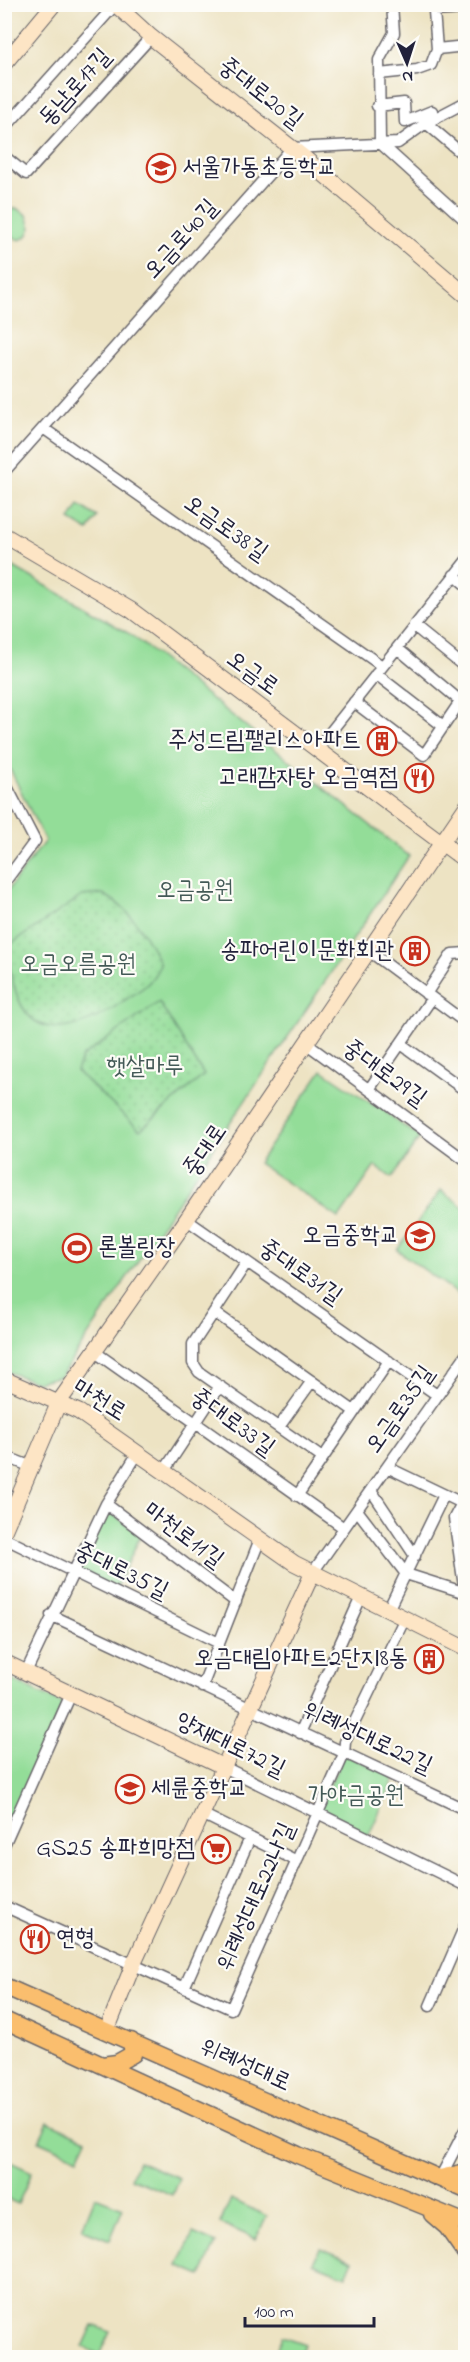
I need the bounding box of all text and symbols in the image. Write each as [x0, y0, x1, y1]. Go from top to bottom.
north arrow [377, 33, 437, 93]
street label: 동남로17길 [31, 41, 121, 135]
street label: 중대로20길 [210, 50, 310, 138]
text: N [401, 64, 414, 88]
place label: 서울가동초등학교 [182, 151, 337, 186]
school or university icon: 서울가동초등학교 [145, 152, 177, 184]
street label: 오금로40길 [136, 192, 228, 288]
street label: 오금로38길 [176, 487, 274, 571]
street label: 오금로 [218, 643, 286, 705]
place label: 주성드림팰리스아파트 [168, 724, 361, 759]
building icon: 주성드림팰리스아파트 [366, 725, 398, 757]
place label: 고래감자탕 오금역점 [218, 761, 398, 796]
restaurant icon: 고래감자탕 오금역점 [403, 762, 435, 794]
park label: 오금공원 [156, 874, 234, 909]
place label: 송파어린이문화회관 [220, 934, 394, 969]
building icon: 송파어린이문화회관 [399, 935, 431, 967]
park label: 오금오름공원 [20, 948, 136, 983]
street label: 중대로29길 [335, 1032, 433, 1116]
park label: 햇살마루 [106, 1050, 184, 1085]
street label: 중대로 [175, 1117, 237, 1185]
place label: 오금중학교 [302, 1219, 399, 1254]
school or university icon: 오금중학교 [404, 1220, 436, 1252]
place label: 론볼링장 [98, 1231, 175, 1266]
street label: 중대로31길 [251, 1231, 349, 1315]
sports icon: 론볼링장 [61, 1232, 93, 1264]
street label: 오금로35길 [358, 1359, 444, 1461]
street label: 마천로 [65, 1371, 133, 1431]
street label: 중대로33길 [182, 1380, 282, 1466]
street label: 마천로11길 [136, 1494, 230, 1578]
street label: 중대로35길 [68, 1534, 174, 1610]
place label: 오금대림아파트2단지8동 [194, 1642, 408, 1677]
building icon: 오금대림아파트2단지8동 [413, 1643, 445, 1675]
street label: 위례성대로22길 [296, 1694, 438, 1784]
street label: 양재대로72길 [169, 1704, 291, 1788]
place label: 세륜중학교 [151, 1772, 248, 1807]
school or university icon: 세륜중학교 [114, 1773, 146, 1805]
park label: 가야금공원 [308, 1779, 404, 1814]
street label: 위례성대로22나길 [209, 1817, 305, 1977]
place label: GS25 송파희망점 [36, 1832, 195, 1867]
supermarket icon: GS25 송파희망점 [200, 1833, 232, 1865]
place label: 연형 [56, 1922, 95, 1957]
restaurant icon: 연형 [19, 1923, 51, 1955]
street label: 위례성대로 [194, 2030, 296, 2102]
scale bar [245, 2290, 374, 2328]
text: 100 m [254, 2300, 294, 2326]

